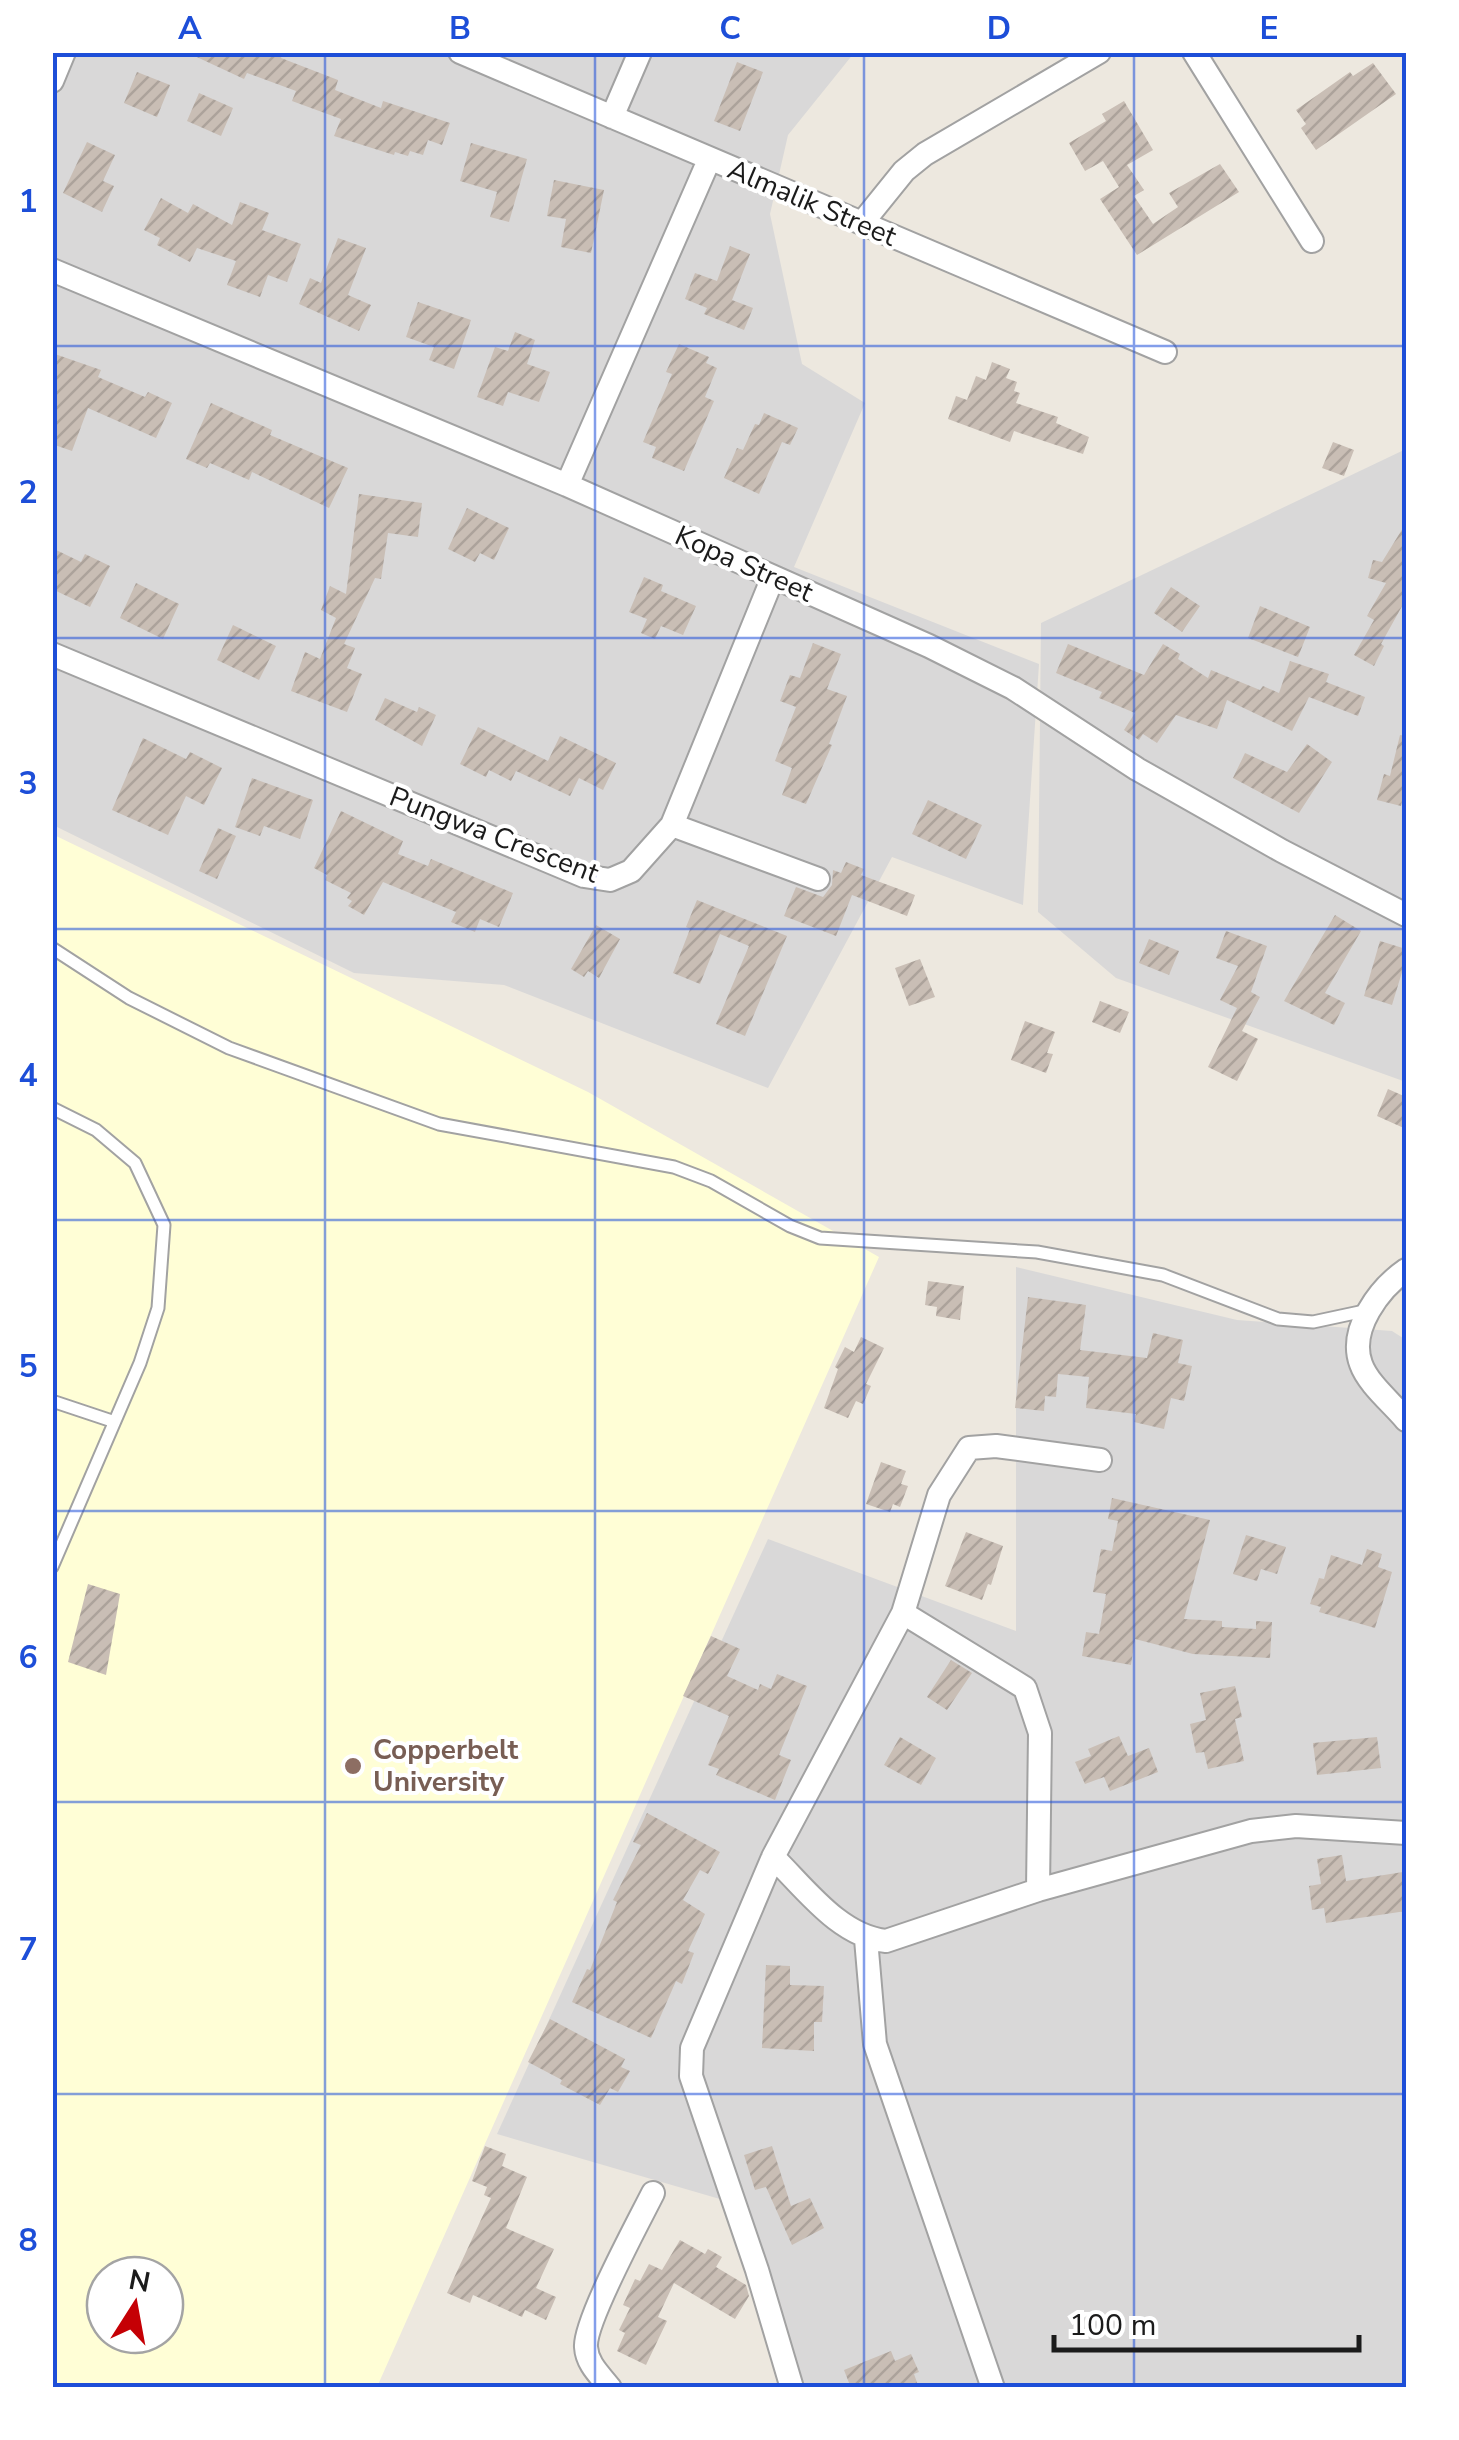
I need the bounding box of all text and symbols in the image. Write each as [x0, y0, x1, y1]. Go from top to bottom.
text: A [178, 7, 202, 50]
text: B [449, 7, 471, 50]
text: C [719, 7, 741, 50]
text: D [987, 7, 1011, 50]
text: E [1259, 7, 1279, 50]
street label: Almalik Street [722, 150, 902, 256]
text: 1 [18, 180, 38, 223]
text: 2 [18, 471, 38, 514]
street label: Kopa Street [669, 517, 819, 611]
text: 3 [18, 762, 38, 805]
street label: Pungwa Crescent [384, 778, 604, 892]
text: 4 [18, 1054, 38, 1097]
text: 5 [18, 1345, 38, 1388]
text: 6 [18, 1636, 38, 1679]
place label: Copperbelt University [373, 1731, 518, 1801]
marker: Copperbelt University [342, 1755, 364, 1777]
text: 7 [18, 1928, 38, 1971]
text: 8 [18, 2219, 38, 2262]
north arrow [85, 2255, 185, 2355]
text: N [126, 2261, 153, 2302]
scale bar [1054, 2290, 1359, 2352]
text: 100 m [1069, 2305, 1156, 2346]

